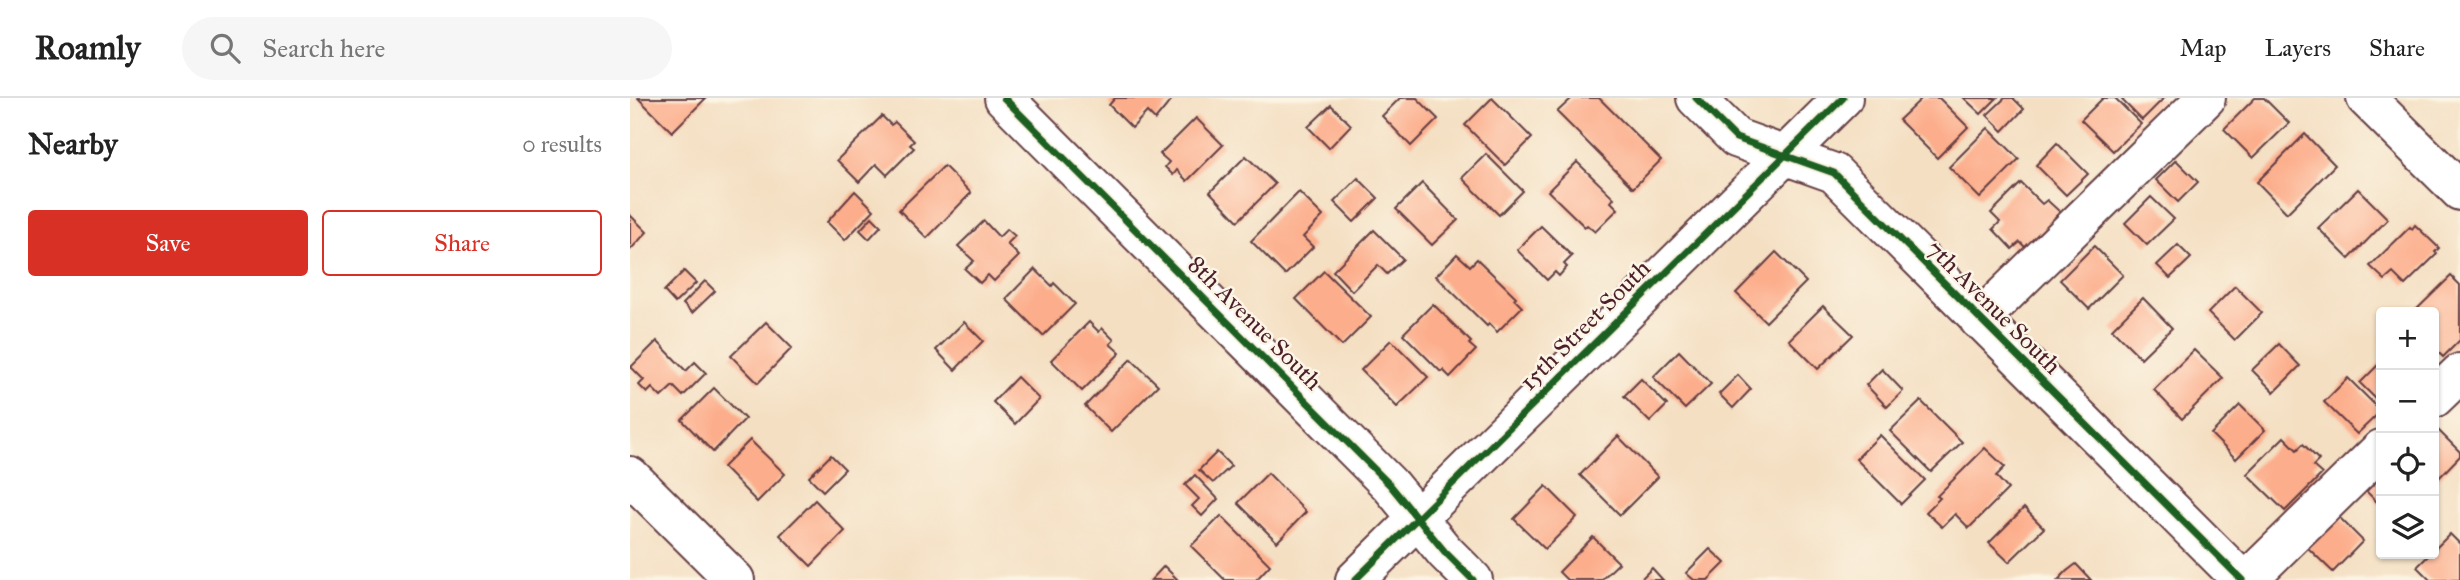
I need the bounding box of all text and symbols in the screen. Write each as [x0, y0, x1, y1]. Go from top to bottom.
search box [182, 17, 672, 80]
text: Roamly [35, 28, 140, 68]
icon: search [206, 29, 244, 67]
text: Search here [262, 32, 385, 64]
text: Map [2180, 33, 2227, 63]
text: Layers [2265, 33, 2331, 63]
text: Share [2369, 33, 2425, 63]
text: Nearby [28, 126, 118, 162]
text: 0 results [522, 130, 602, 158]
button: Save [28, 210, 308, 276]
button: Share [322, 210, 602, 276]
street label: 7th Avenue South [1921, 234, 2067, 380]
street label: 8th Avenue South [1182, 250, 1328, 396]
street label: 15th Street South [1513, 253, 1657, 397]
map controls [2376, 307, 2439, 559]
button: + [2376, 307, 2439, 370]
button: − [2376, 370, 2439, 433]
button: locate [2376, 433, 2439, 496]
button: layers [2376, 496, 2439, 559]

